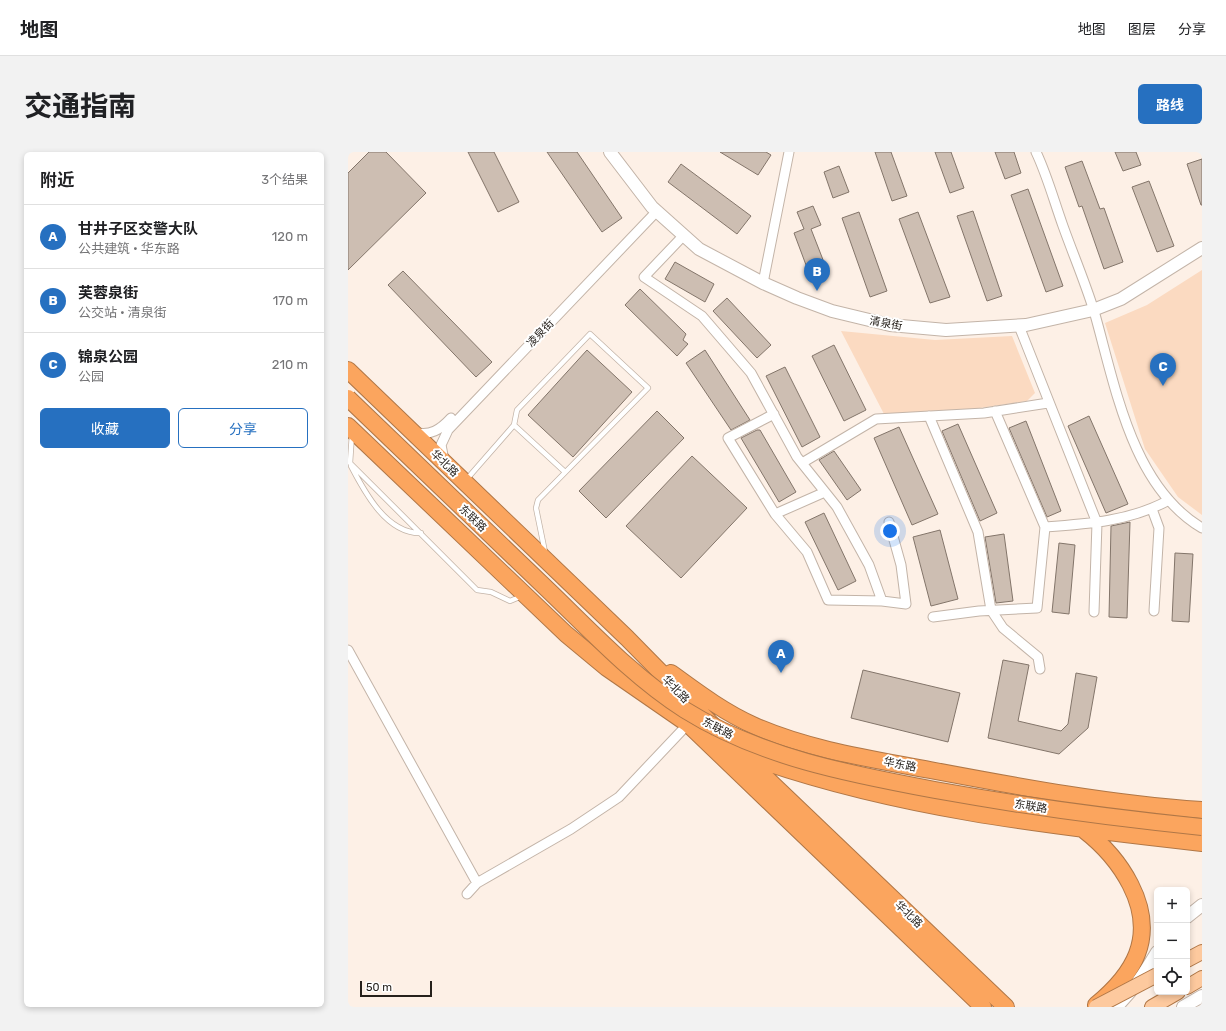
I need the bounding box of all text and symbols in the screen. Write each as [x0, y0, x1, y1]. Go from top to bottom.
text: 地图 [20, 18, 58, 41]
text: 地图 [1078, 21, 1106, 38]
text: 图层 [1128, 21, 1156, 38]
text: 分享 [1178, 21, 1206, 38]
button: 路线 [1138, 84, 1202, 124]
text: 交通指南 [24, 90, 136, 123]
text: 附近 [40, 170, 74, 190]
text: 3个结果 [261, 172, 308, 187]
text: 甘井子区交警大队 [78, 220, 198, 238]
text: A [48, 229, 58, 244]
text: 120 m [272, 229, 308, 244]
text: 公共建筑 · 华东路 [78, 241, 180, 256]
pin: B [804, 258, 830, 291]
text: 芙蓉泉街 [78, 284, 138, 302]
text: B [48, 293, 58, 308]
text: 170 m [273, 293, 308, 308]
text: 公交站 · 清泉街 [78, 305, 167, 320]
street label: 清泉街 [869, 314, 903, 333]
street label: 凌泉街 [524, 317, 556, 350]
text: 锦泉公园 [78, 348, 138, 366]
pin: C [1150, 353, 1176, 386]
text: C [48, 357, 58, 372]
text: 210 m [272, 357, 308, 372]
text: 公园 [78, 369, 104, 384]
button: 收藏 [40, 408, 170, 448]
button: 分享 [178, 408, 308, 448]
street label: 华北路 [428, 447, 461, 479]
street label: 东联路 [456, 502, 489, 534]
your location [880, 521, 900, 541]
pin: A [768, 640, 794, 673]
street label: 华北路 [660, 673, 692, 706]
street label: 东联路 [700, 715, 735, 742]
street label: 华东路 [882, 755, 917, 774]
street label: 东联路 [1014, 797, 1048, 815]
map controls [1154, 887, 1190, 995]
button: + [1154, 887, 1190, 923]
street label: 华北路 [892, 898, 925, 930]
button: − [1154, 923, 1190, 959]
button: locate [1154, 959, 1190, 995]
scale bar [360, 979, 432, 998]
text: 50 m [366, 981, 392, 994]

